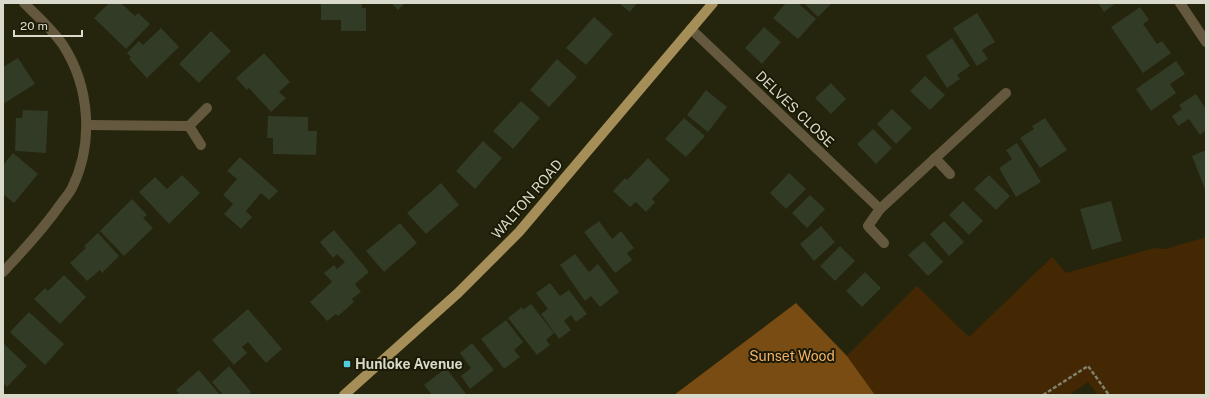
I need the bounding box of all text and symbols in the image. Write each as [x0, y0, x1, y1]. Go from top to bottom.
scale bar [14, 12, 82, 38]
text: 20 m [20, 19, 48, 33]
street label: DELVES CLOSE [753, 68, 837, 150]
street label: WALTON ROAD [488, 156, 566, 242]
park label: Sunset Wood [749, 348, 835, 364]
place label: Hunloke Avenue [355, 356, 463, 372]
marker: Hunloke Avenue [342, 359, 352, 369]

